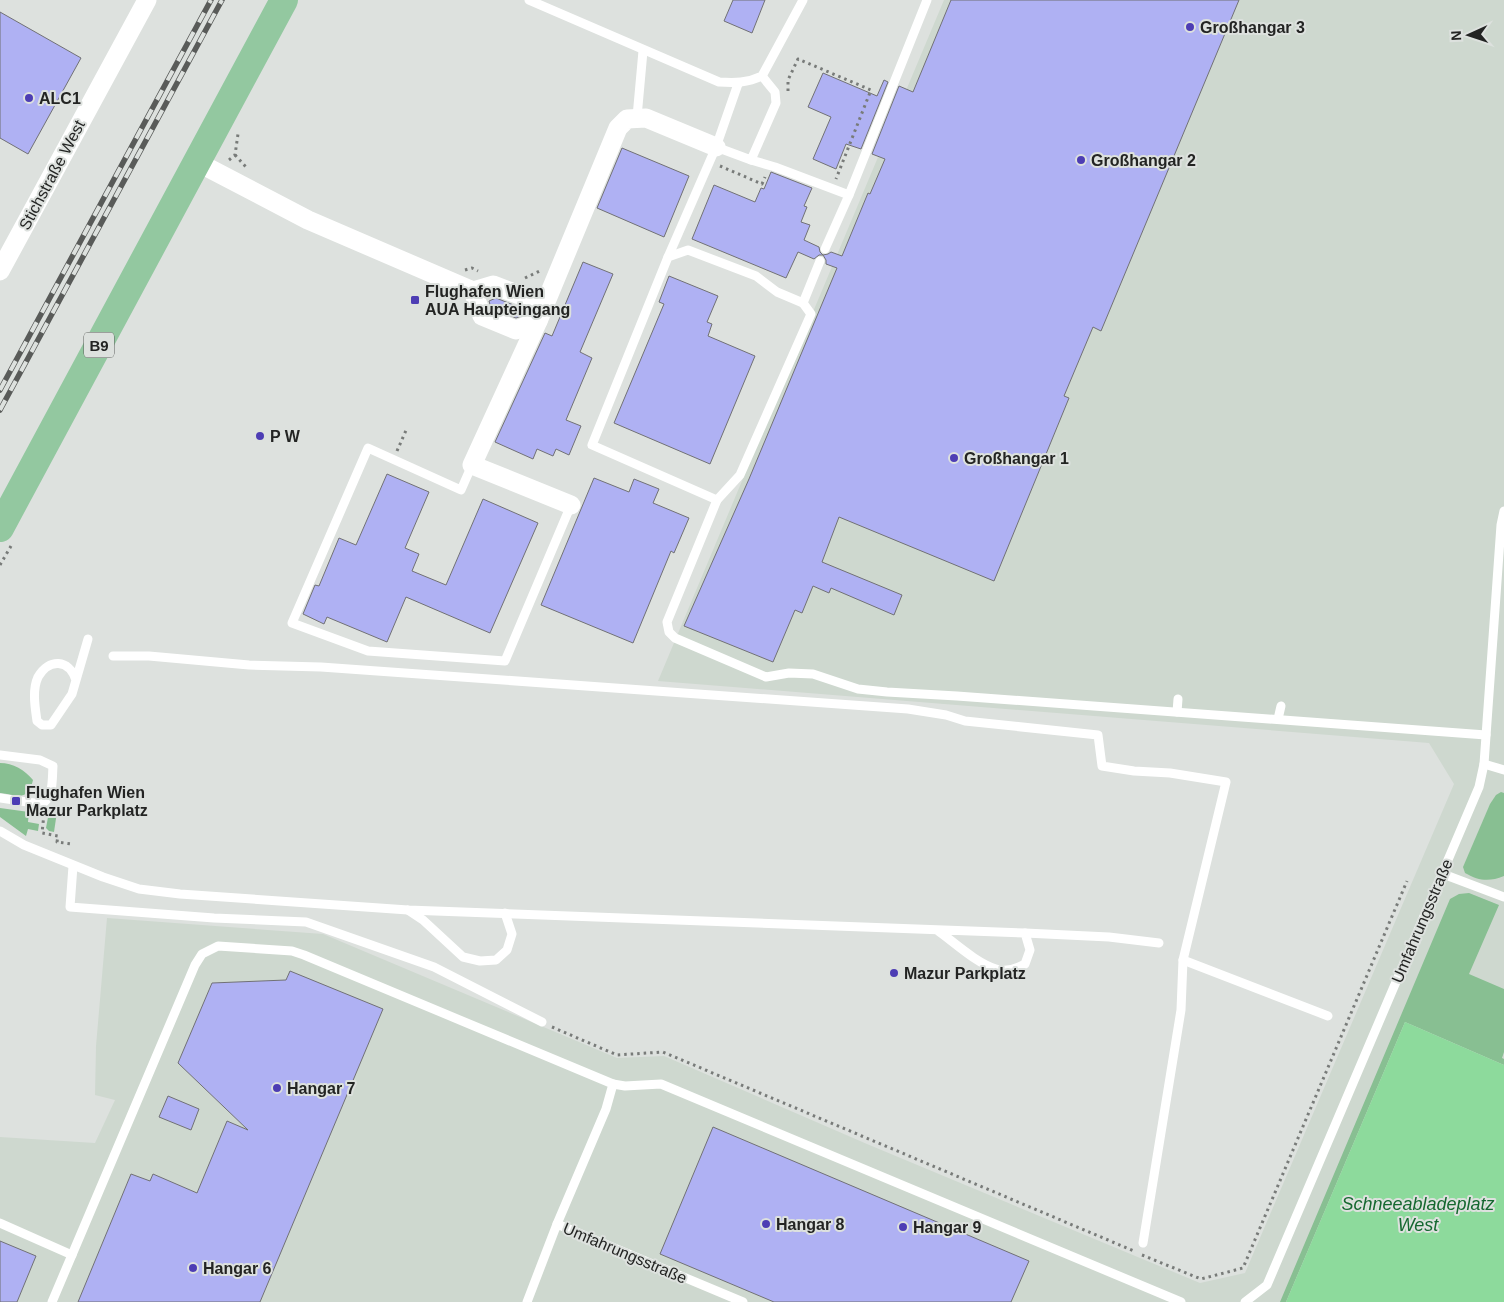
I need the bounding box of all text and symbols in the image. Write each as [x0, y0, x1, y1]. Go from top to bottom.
north arrow [1444, 10, 1494, 60]
place label: Großhangar 3 [1200, 19, 1305, 36]
marker: Großhangar 3 [1184, 21, 1196, 33]
text: N [1448, 30, 1464, 41]
place label: ALC1 [39, 90, 81, 107]
marker: ALC1 [23, 92, 35, 104]
street label: Stichstraße West [16, 117, 88, 233]
place label: Großhangar 2 [1091, 152, 1196, 169]
marker: Großhangar 2 [1075, 154, 1087, 166]
place label: Flughafen Wien AUA Haupteingang [425, 283, 570, 318]
marker: Flughafen Wien AUA Haupteingang [409, 294, 421, 306]
road number: B9 [84, 332, 114, 358]
place label: P W [270, 428, 301, 445]
marker: P W [254, 430, 266, 442]
place label: Großhangar 1 [964, 450, 1069, 467]
marker: Großhangar 1 [948, 452, 960, 464]
place label: Flughafen Wien Mazur Parkplatz [26, 784, 148, 819]
marker: Flughafen Wien Mazur Parkplatz [10, 795, 22, 807]
street label: Umfahrungsstraße [1388, 857, 1456, 985]
place label: Mazur Parkplatz [904, 965, 1026, 982]
marker: Mazur Parkplatz [888, 967, 900, 979]
place label: Hangar 7 [287, 1080, 356, 1097]
marker: Hangar 7 [271, 1082, 283, 1094]
water label: Schneeabladeplatz West [1341, 1194, 1495, 1235]
place label: Hangar 8 [776, 1216, 845, 1233]
marker: Hangar 8 [760, 1218, 772, 1230]
street label: Umfahrungsstraße [561, 1219, 689, 1287]
place label: Hangar 9 [913, 1219, 982, 1236]
marker: Hangar 9 [897, 1221, 909, 1233]
place label: Hangar 6 [203, 1260, 272, 1277]
marker: Hangar 6 [187, 1262, 199, 1274]

